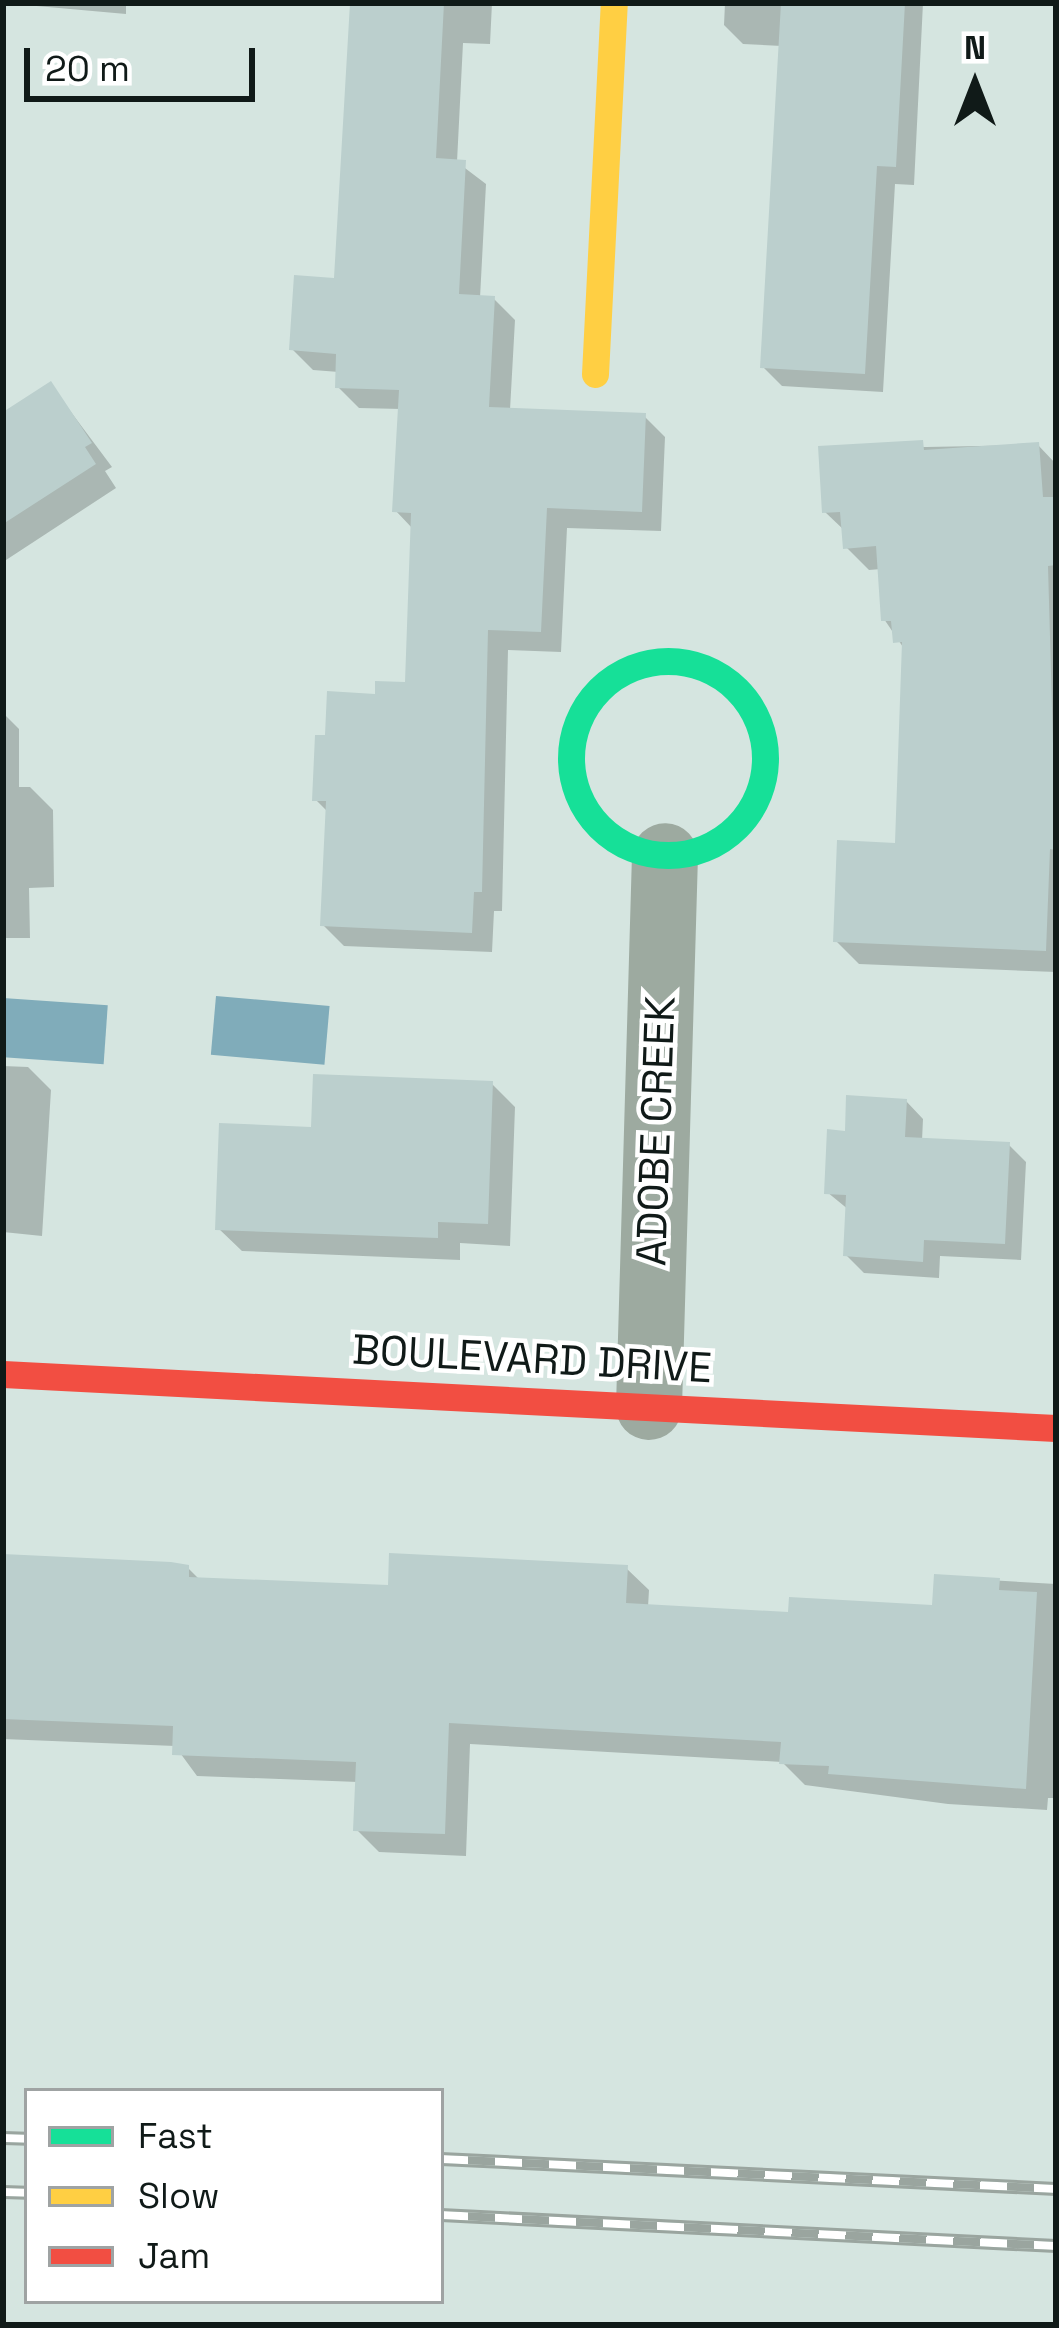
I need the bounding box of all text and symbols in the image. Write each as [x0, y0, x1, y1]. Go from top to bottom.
scale bar [30, 24, 261, 98]
north arrow [915, 24, 1035, 144]
text: N [964, 27, 986, 69]
text: 20 m [45, 46, 130, 92]
street label: ADOBE CREEK [626, 995, 686, 1267]
street label: BOULEVARD DRIVE [351, 1324, 713, 1394]
legend [24, 2088, 444, 2304]
text: Fast [138, 2113, 213, 2159]
text: Slow [138, 2173, 220, 2219]
text: Jam [138, 2233, 210, 2279]

